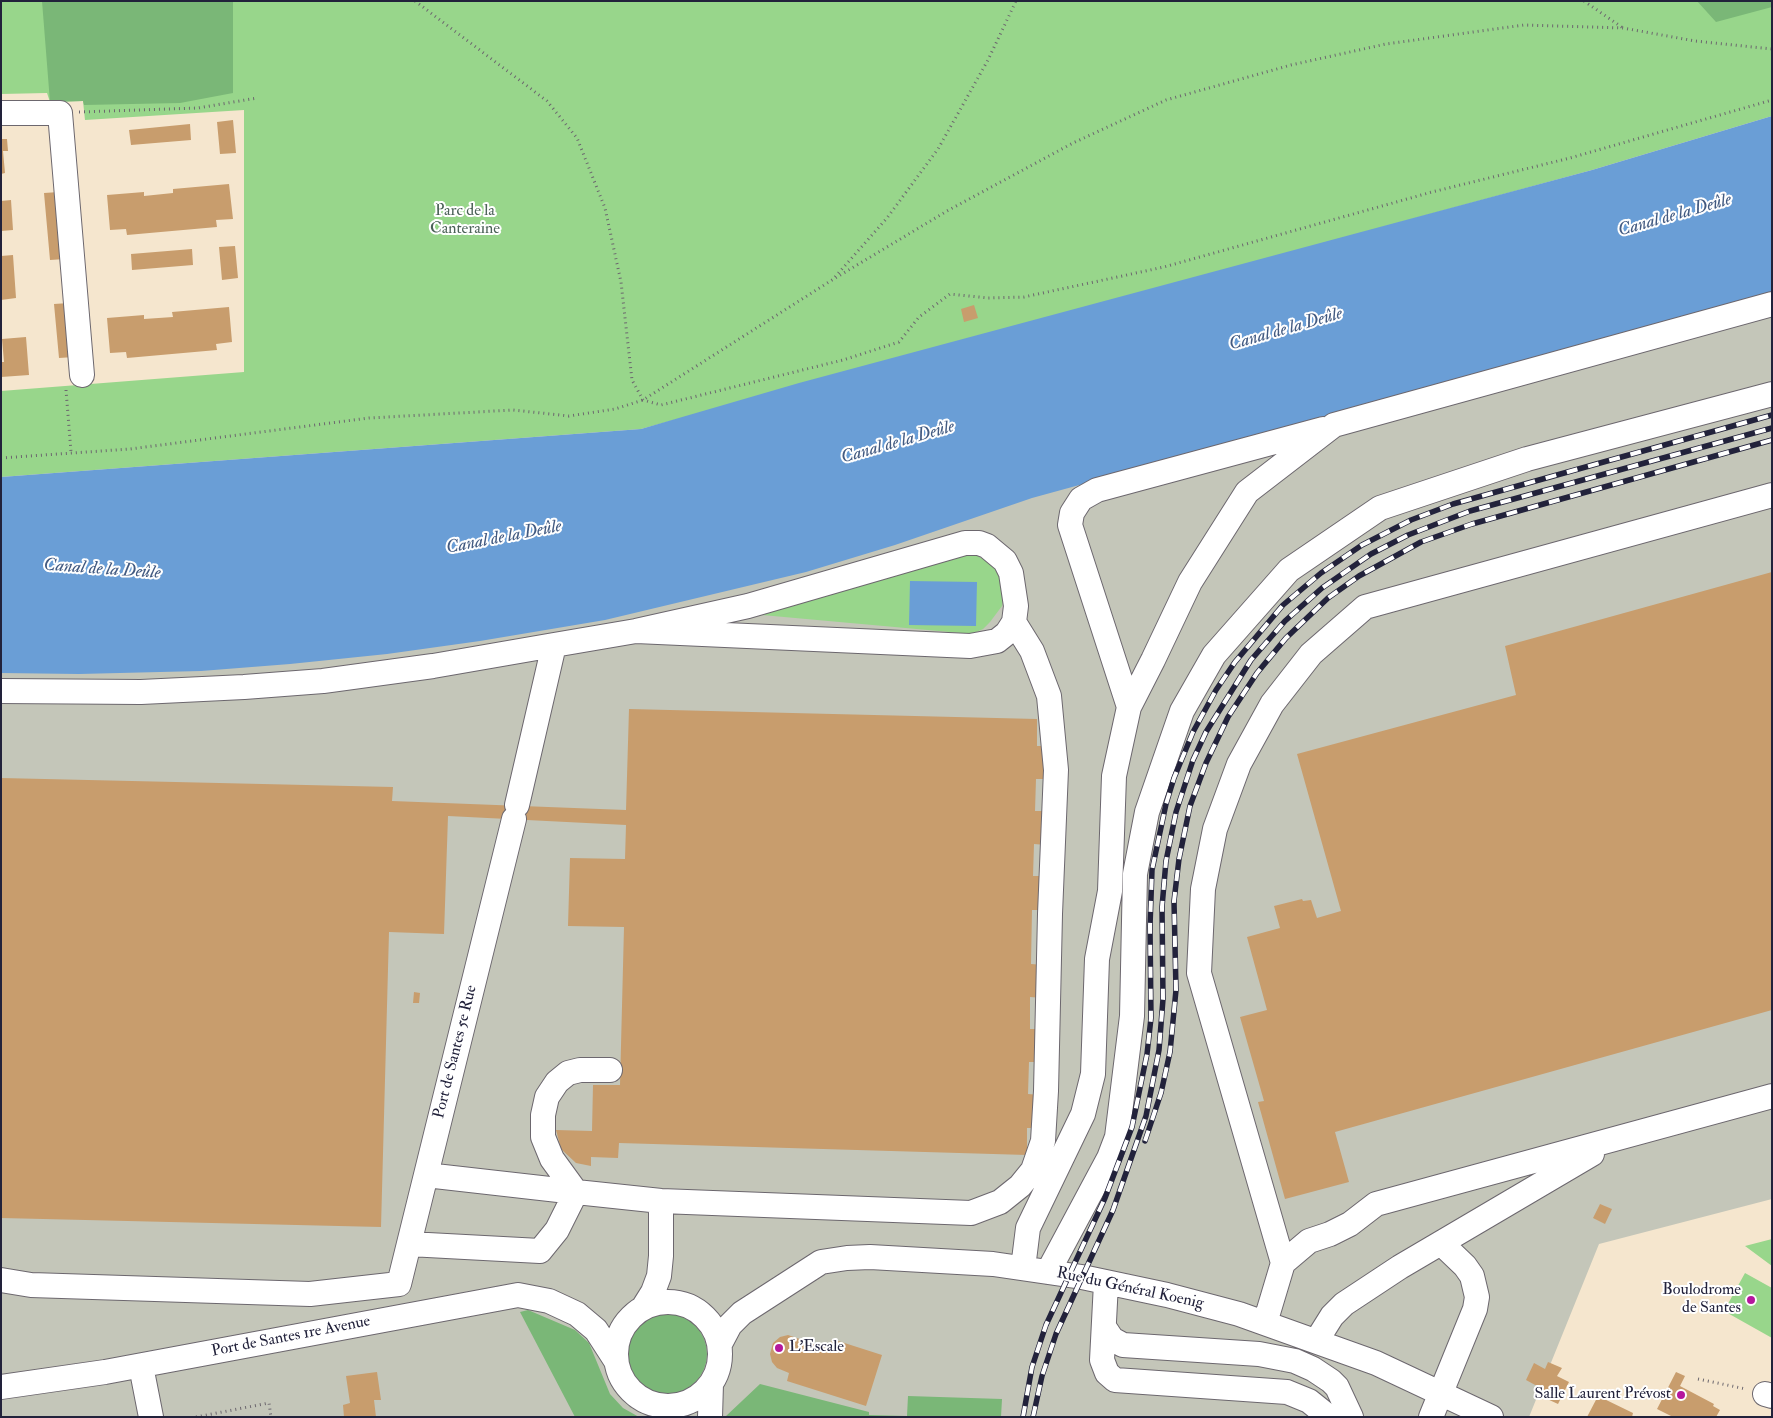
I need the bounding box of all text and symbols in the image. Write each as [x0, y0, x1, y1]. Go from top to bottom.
water label: Canal de la Deûle [1616, 189, 1734, 243]
park label: Parc de la Canteraine [430, 202, 500, 240]
water label: Canal de la Deûle [1227, 303, 1345, 357]
water label: Canal de la Deûle [839, 416, 957, 470]
water label: Canal de la Deûle [444, 516, 564, 560]
water label: Canal de la Deûle [43, 555, 161, 585]
street label: Port de Santes 5e Rue [430, 983, 482, 1121]
street label: Rue du Général Koenig [1055, 1264, 1205, 1314]
place label: Boulodrome de Santes [1662, 1281, 1741, 1319]
marker: Boulodrome de Santes [1745, 1294, 1757, 1306]
street label: Port de Santes 1re Avenue [210, 1312, 372, 1362]
place label: L'Escale [789, 1338, 844, 1358]
marker: L'Escale [773, 1342, 785, 1354]
place label: Salle Laurent Prévost [1535, 1385, 1671, 1405]
marker: Salle Laurent Prévost [1675, 1389, 1687, 1401]

